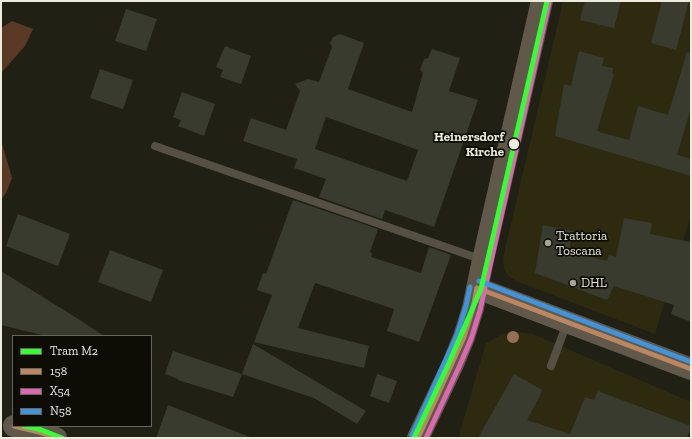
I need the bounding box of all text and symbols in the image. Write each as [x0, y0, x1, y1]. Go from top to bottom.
place label: Heinersdorf Kirche [434, 129, 504, 160]
marker: Heinersdorf Kirche [507, 137, 521, 151]
place label: Trattoria Toscana [556, 228, 607, 259]
marker: Trattoria Toscana [543, 238, 553, 248]
place label: DHL [581, 275, 607, 291]
marker: DHL [568, 278, 578, 288]
legend [12, 335, 152, 427]
text: Tram M2 [50, 344, 98, 358]
text: 158 [50, 364, 67, 378]
text: X54 [50, 384, 70, 398]
text: N58 [50, 404, 71, 418]

